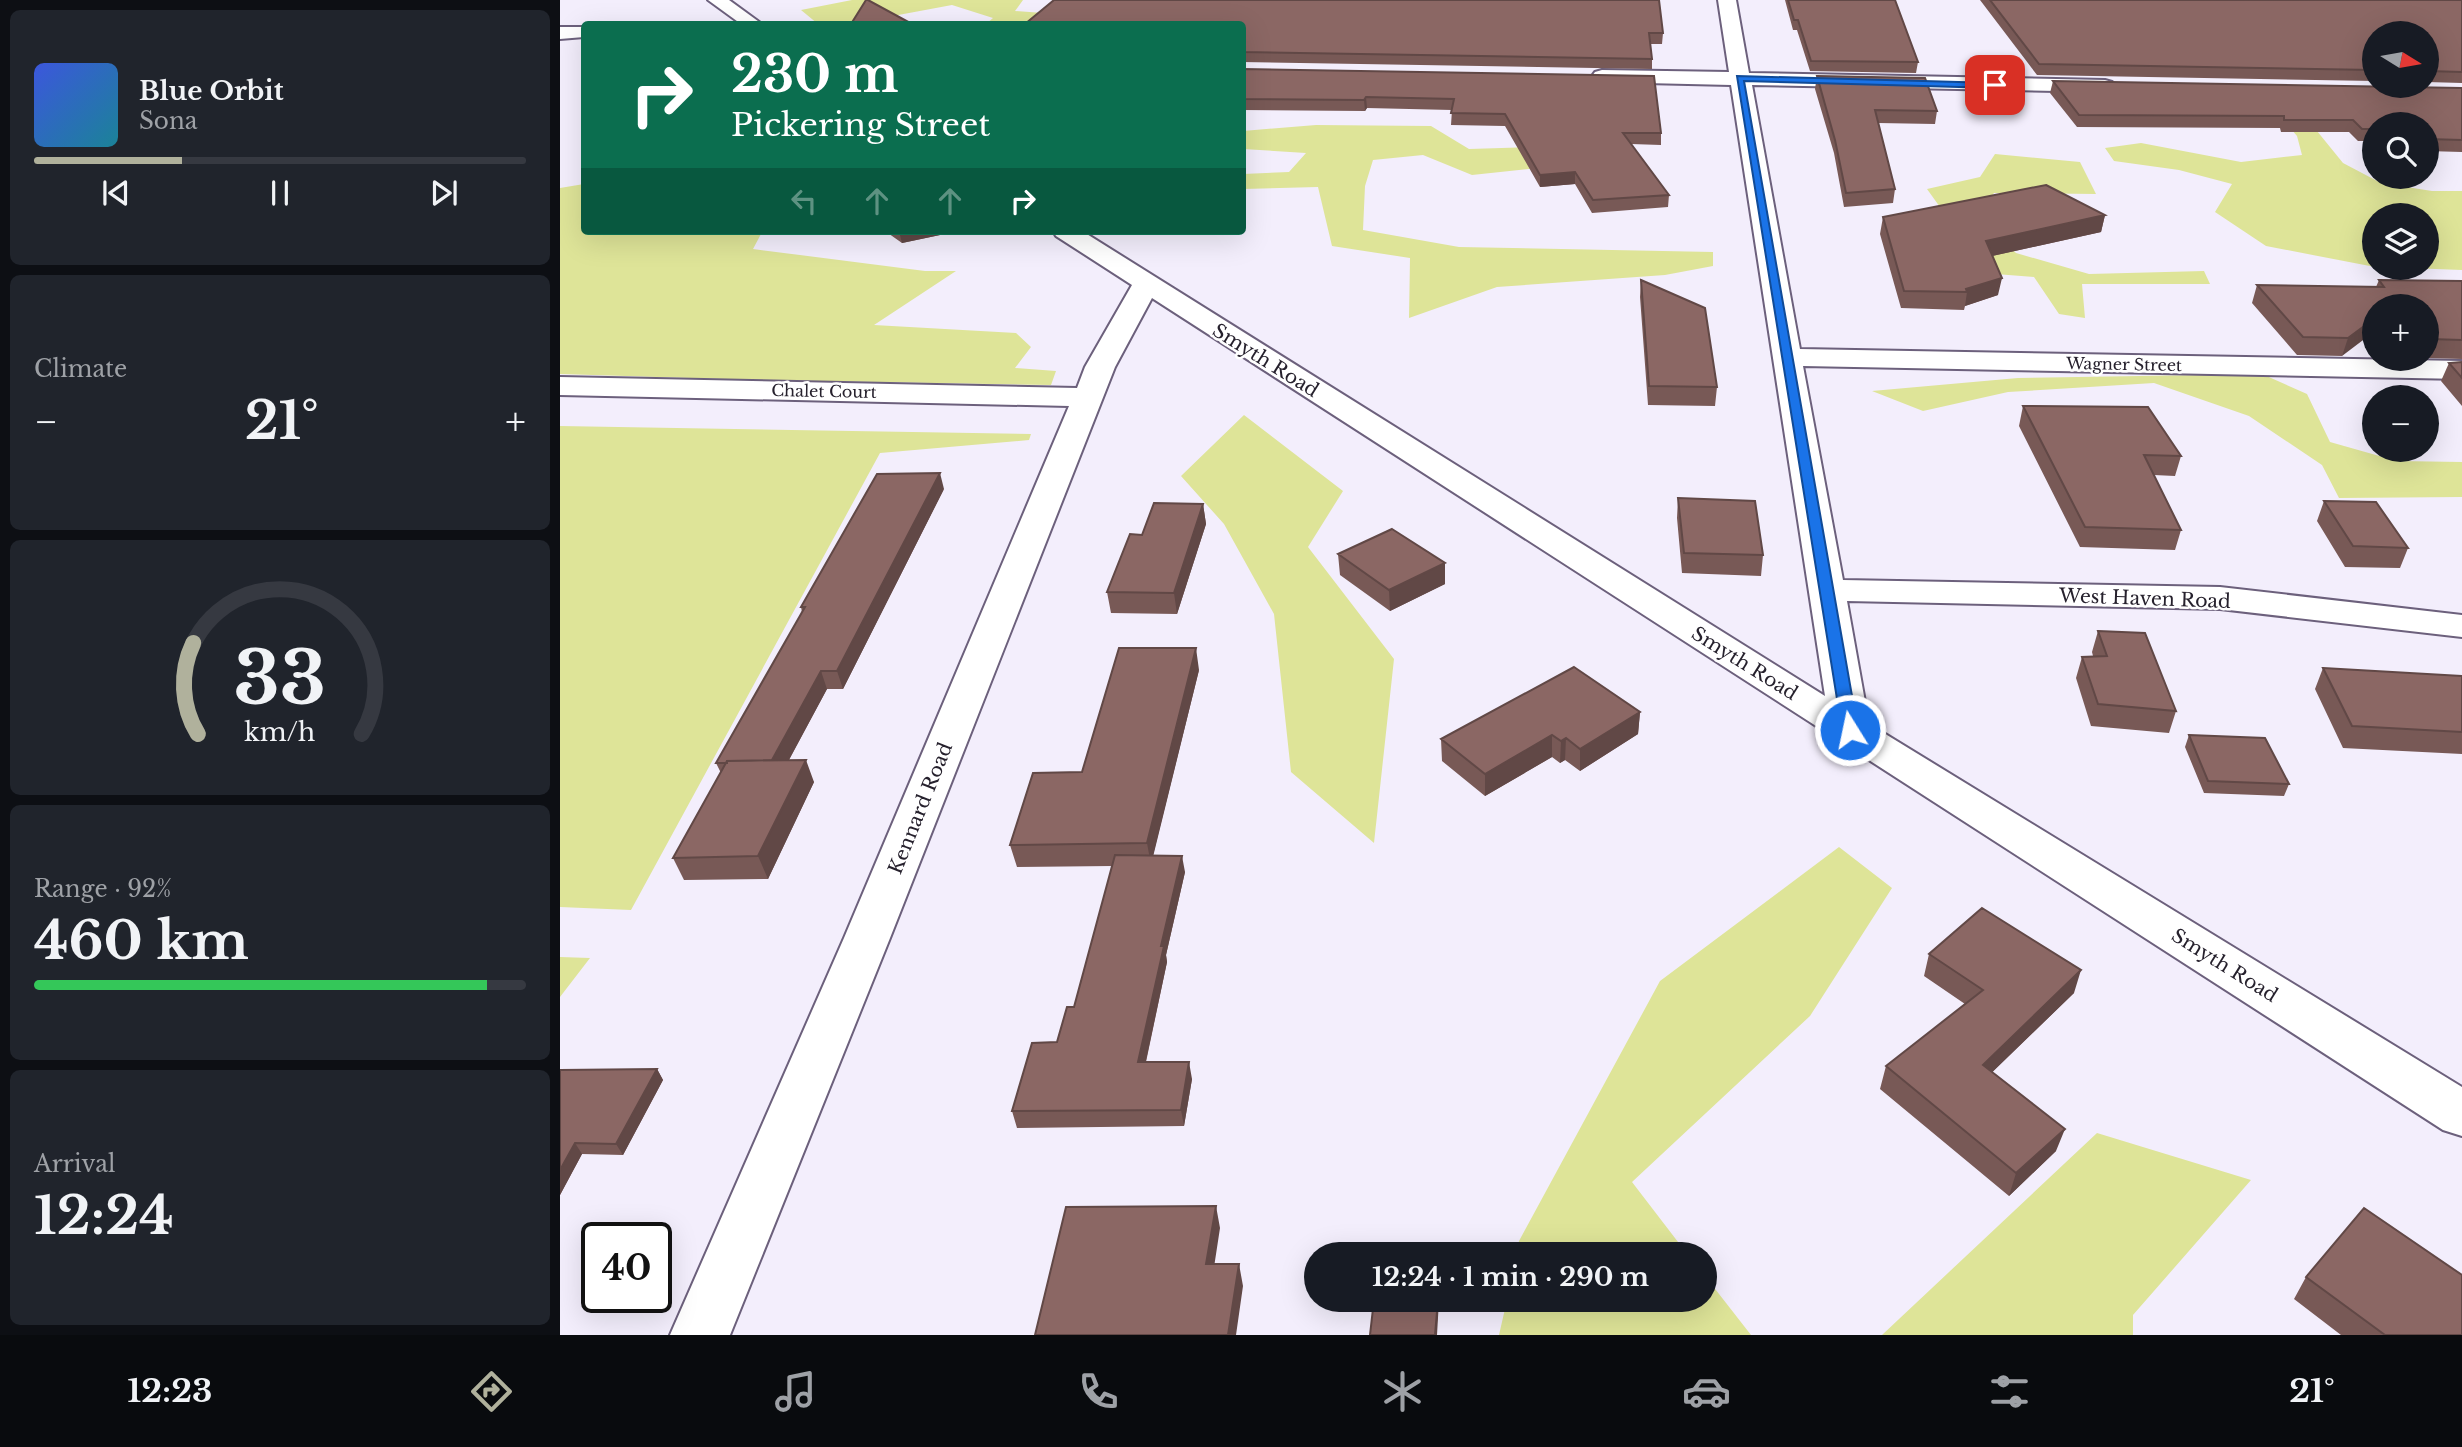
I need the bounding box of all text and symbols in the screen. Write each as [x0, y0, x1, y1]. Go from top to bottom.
north arrow [2362, 21, 2440, 98]
map controls [2362, 21, 2439, 462]
text: 230 m [731, 44, 898, 105]
icon: right [616, 49, 707, 140]
pin [1965, 55, 2025, 115]
icon: arrive [1976, 66, 2014, 104]
text: Blue Orbit [139, 75, 284, 107]
text: Pickering Street [731, 105, 990, 145]
text: Sona [139, 107, 197, 135]
button: search [2362, 112, 2439, 189]
icon: previous [97, 174, 135, 212]
icon: pause [261, 174, 299, 212]
icon: next [425, 174, 463, 212]
icon: left [785, 182, 823, 220]
icon: ahead [858, 182, 896, 220]
icon: ahead [931, 182, 969, 220]
icon: right [1004, 182, 1042, 220]
button: layers [2362, 203, 2439, 280]
button: + [2362, 294, 2439, 371]
street label: Smyth Road [1208, 319, 1323, 402]
street label: Wagner Street [2065, 353, 2182, 375]
text: Climate [34, 355, 127, 383]
street label: Chalet Court [771, 380, 877, 402]
button: − [2362, 385, 2439, 462]
text: 21° [245, 389, 319, 453]
text: − [34, 398, 58, 445]
text: + [505, 398, 526, 445]
street label: West Haven Road [2058, 584, 2231, 613]
street label: Smyth Road [1687, 622, 1802, 705]
text: 33 [234, 633, 326, 724]
position arrow [1813, 693, 1887, 767]
text: km/h [245, 716, 315, 747]
street label: Kennard Road [884, 739, 957, 877]
text: Range · 92% [34, 875, 172, 903]
text: 460 km [34, 909, 249, 973]
street label: Smyth Road [2167, 924, 2282, 1007]
text: Arrival [34, 1150, 115, 1178]
text: 12:24 [34, 1184, 174, 1248]
speed limit sign: 40 [581, 1222, 672, 1313]
text: 12:24 · 1 min · 290 m [1372, 1261, 1649, 1293]
icon: directions [467, 1367, 516, 1416]
icon: music [771, 1367, 820, 1416]
icon: phone [1074, 1367, 1123, 1416]
icon: climate [1378, 1367, 1427, 1416]
icon: car [1682, 1367, 1731, 1416]
icon: filters [1985, 1367, 2034, 1416]
text: 12:23 [127, 1371, 212, 1411]
text: 21° [2289, 1371, 2335, 1411]

